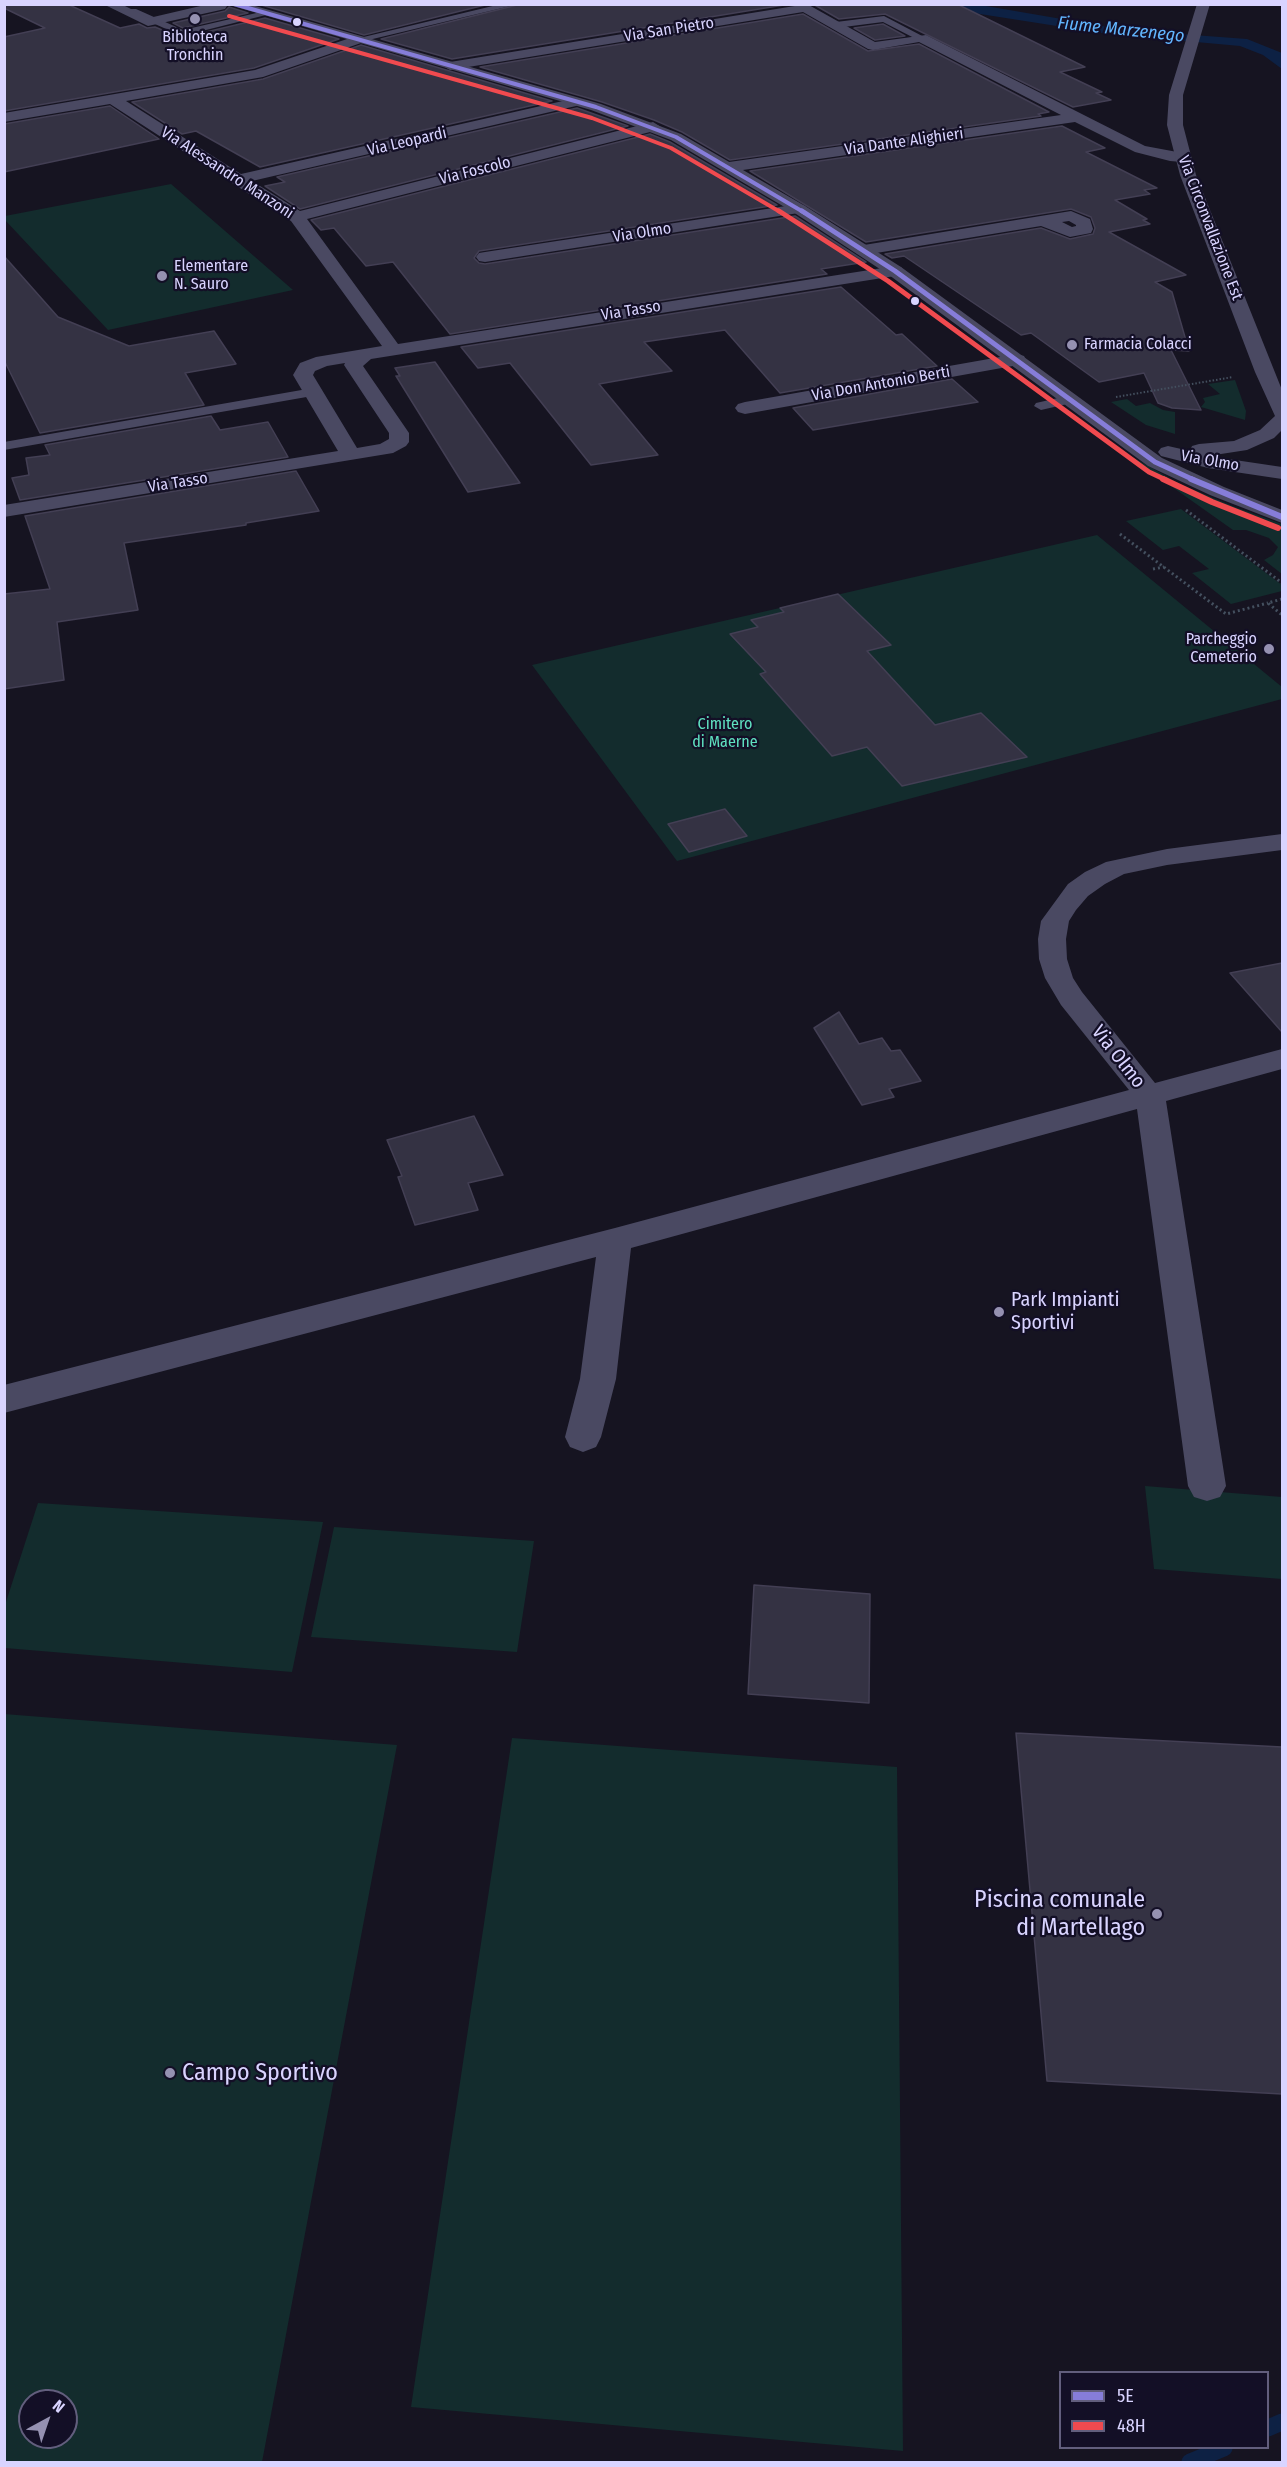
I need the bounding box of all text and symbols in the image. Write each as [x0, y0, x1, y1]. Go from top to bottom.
marker: Biblioteca Tronchin [188, 12, 202, 26]
street label: Via San Pietro [623, 13, 715, 47]
water label: Fiume Marzenego [1056, 13, 1186, 47]
unlabelled marker [291, 16, 303, 28]
place label: Biblioteca Tronchin [162, 28, 228, 66]
street label: Via Alessandro Manzoni [157, 123, 297, 223]
street label: Via Leopardi [365, 124, 449, 160]
street label: Via Dante Alighieri [843, 124, 965, 160]
street label: Via Foscolo [437, 153, 513, 189]
street label: Via Circonvallazione Est [1174, 153, 1246, 303]
street label: Via Olmo [611, 219, 673, 247]
place label: Elementare N. Sauro [174, 257, 248, 295]
marker: Elementare N. Sauro [155, 269, 169, 283]
unlabelled marker [909, 295, 921, 307]
street label: Via Tasso [600, 297, 662, 325]
place label: Farmacia Colacci [1084, 335, 1192, 355]
marker: Farmacia Colacci [1065, 338, 1079, 352]
street label: Via Don Antonio Berti [810, 362, 952, 406]
street label: Via Olmo [1179, 446, 1241, 476]
street label: Via Tasso [147, 469, 209, 497]
place label: Parcheggio Cemeterio [1186, 630, 1257, 668]
marker: Parcheggio Cemeterio [1262, 642, 1276, 656]
park label: Cimitero di Maerne [692, 715, 758, 753]
street label: Via Olmo [1086, 1021, 1150, 1093]
place label: Park Impianti Sportivi [1011, 1288, 1119, 1335]
marker: Park Impianti Sportivi [992, 1305, 1006, 1319]
place label: Piscina comunale di Martellago [974, 1886, 1145, 1942]
marker: Piscina comunale di Martellago [1150, 1907, 1164, 1921]
place label: Campo Sportivo [182, 2059, 338, 2087]
marker: Campo Sportivo [163, 2066, 177, 2080]
legend [1059, 2371, 1269, 2449]
text: 5E [1117, 2385, 1134, 2407]
north arrow [18, 2389, 78, 2449]
text: N [49, 2396, 68, 2417]
text: 48H [1117, 2415, 1146, 2437]

